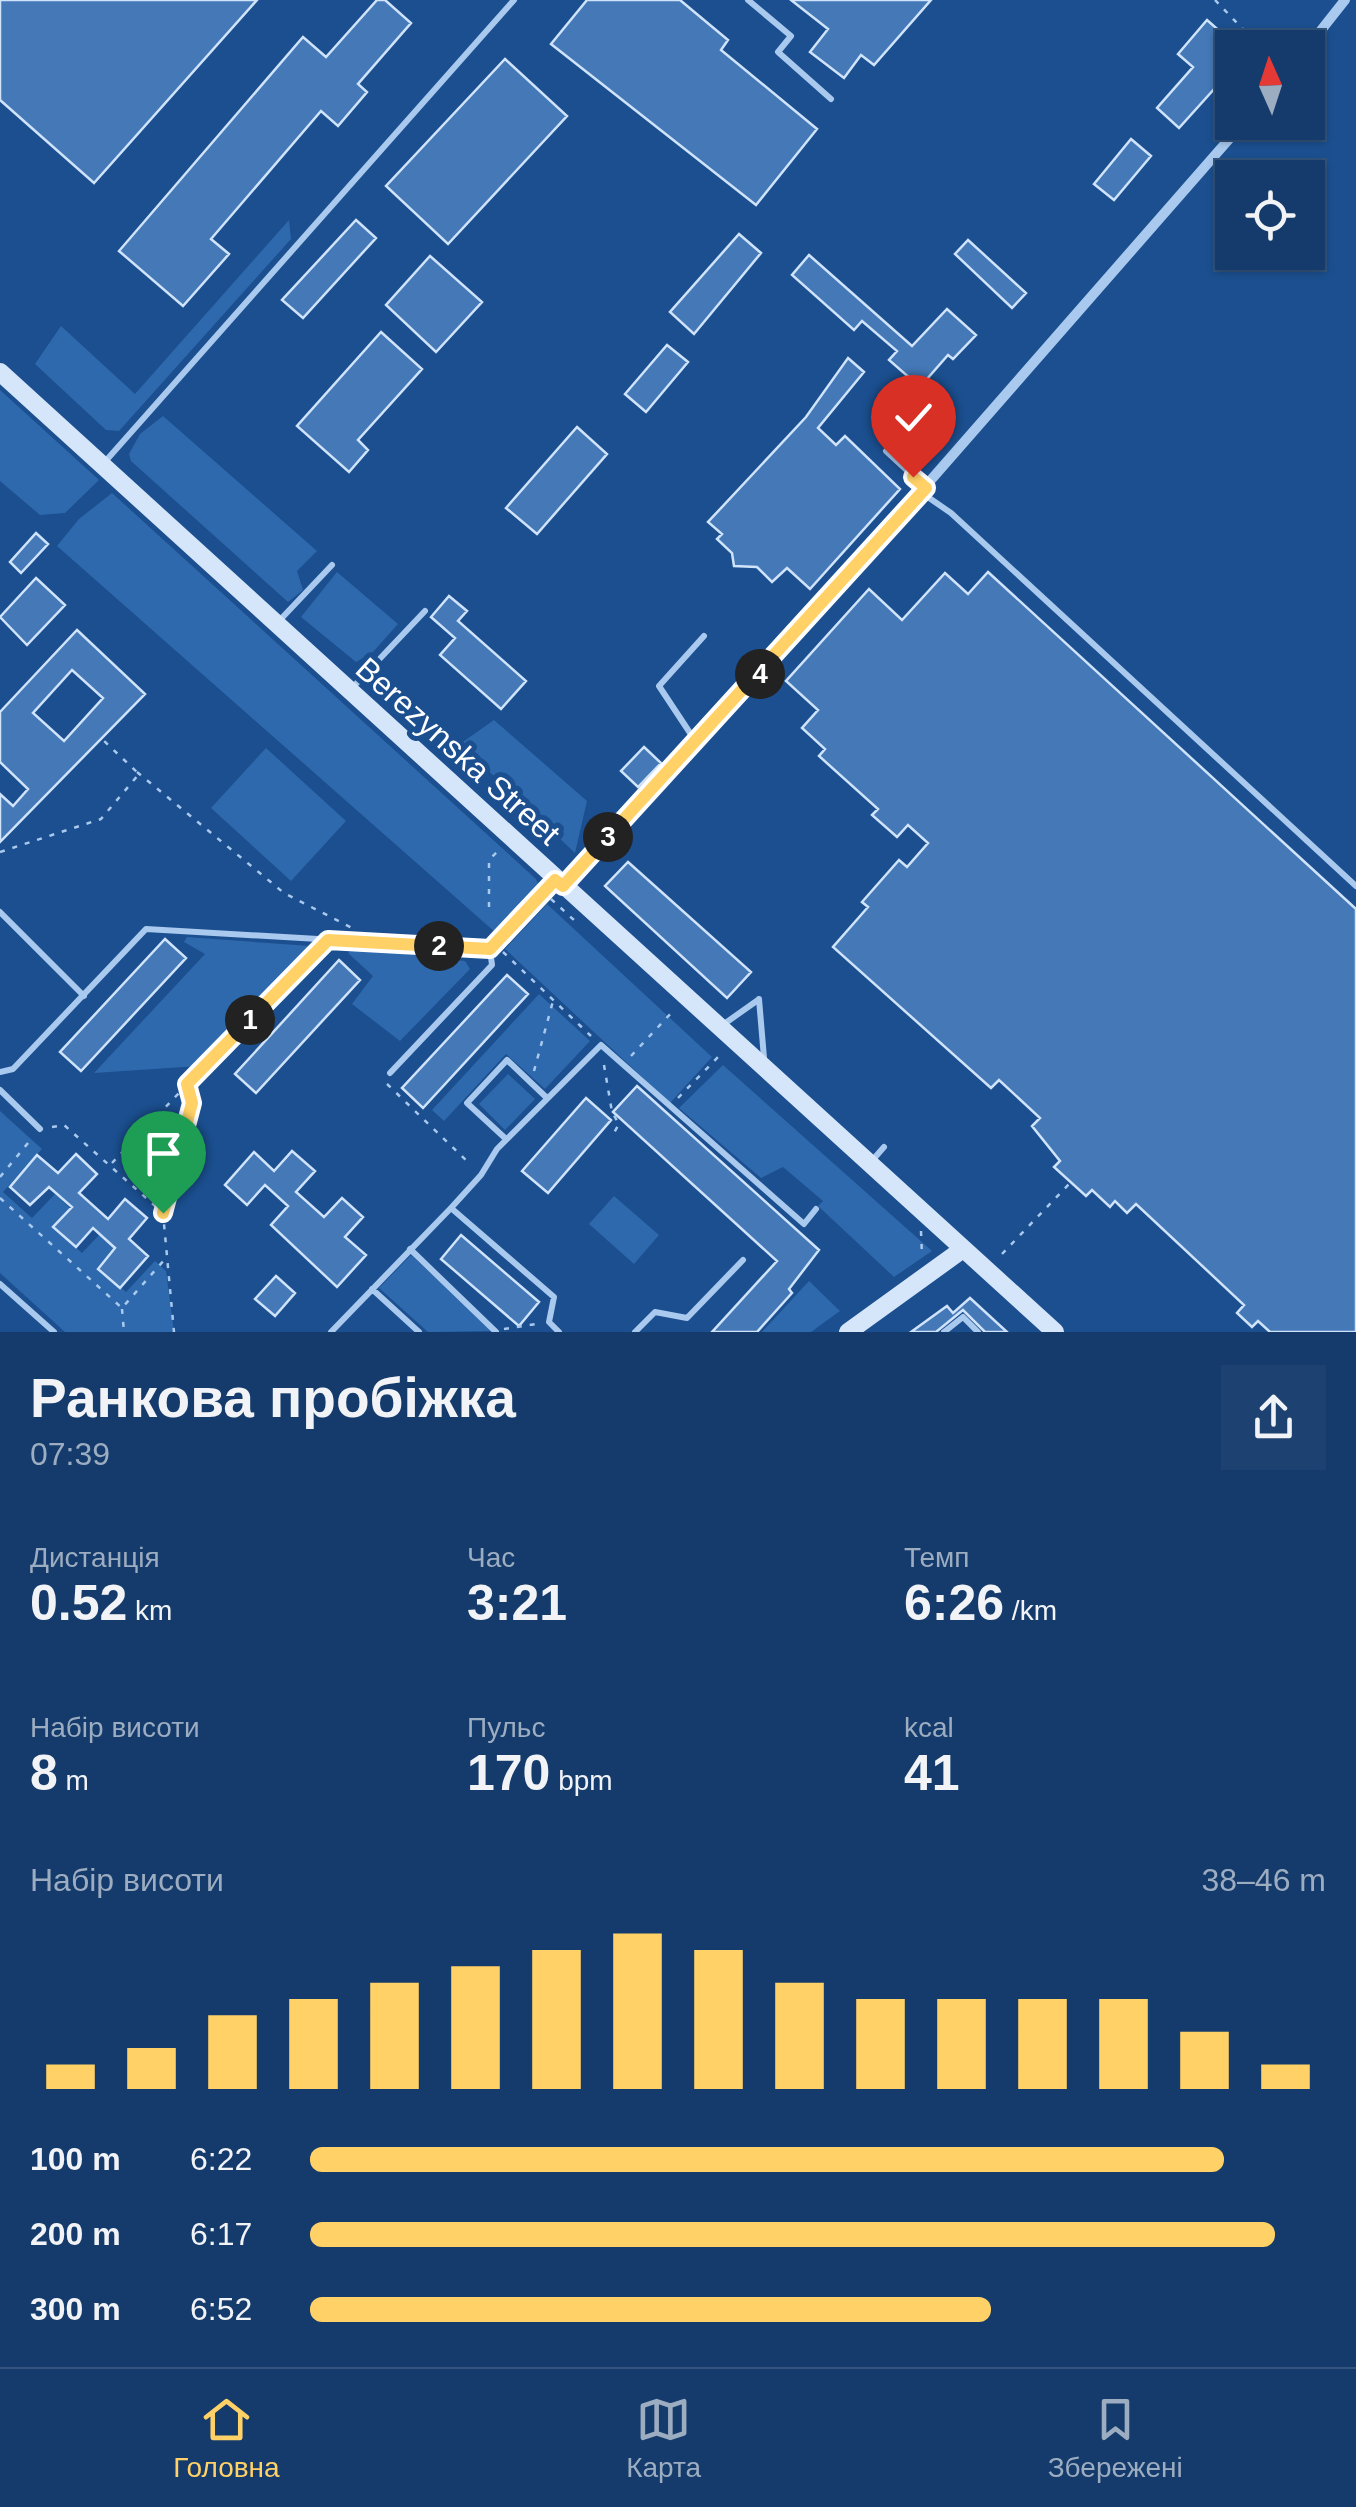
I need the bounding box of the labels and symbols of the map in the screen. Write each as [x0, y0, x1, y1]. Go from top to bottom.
north arrow [1215, 30, 1325, 140]
pin [871, 375, 956, 478]
pin: 4 [735, 649, 785, 699]
street label: Berezynska Street [349, 650, 567, 852]
pin: 3 [583, 812, 633, 862]
pin: 2 [414, 921, 464, 971]
pin: 1 [225, 995, 275, 1045]
pin [121, 1111, 206, 1214]

